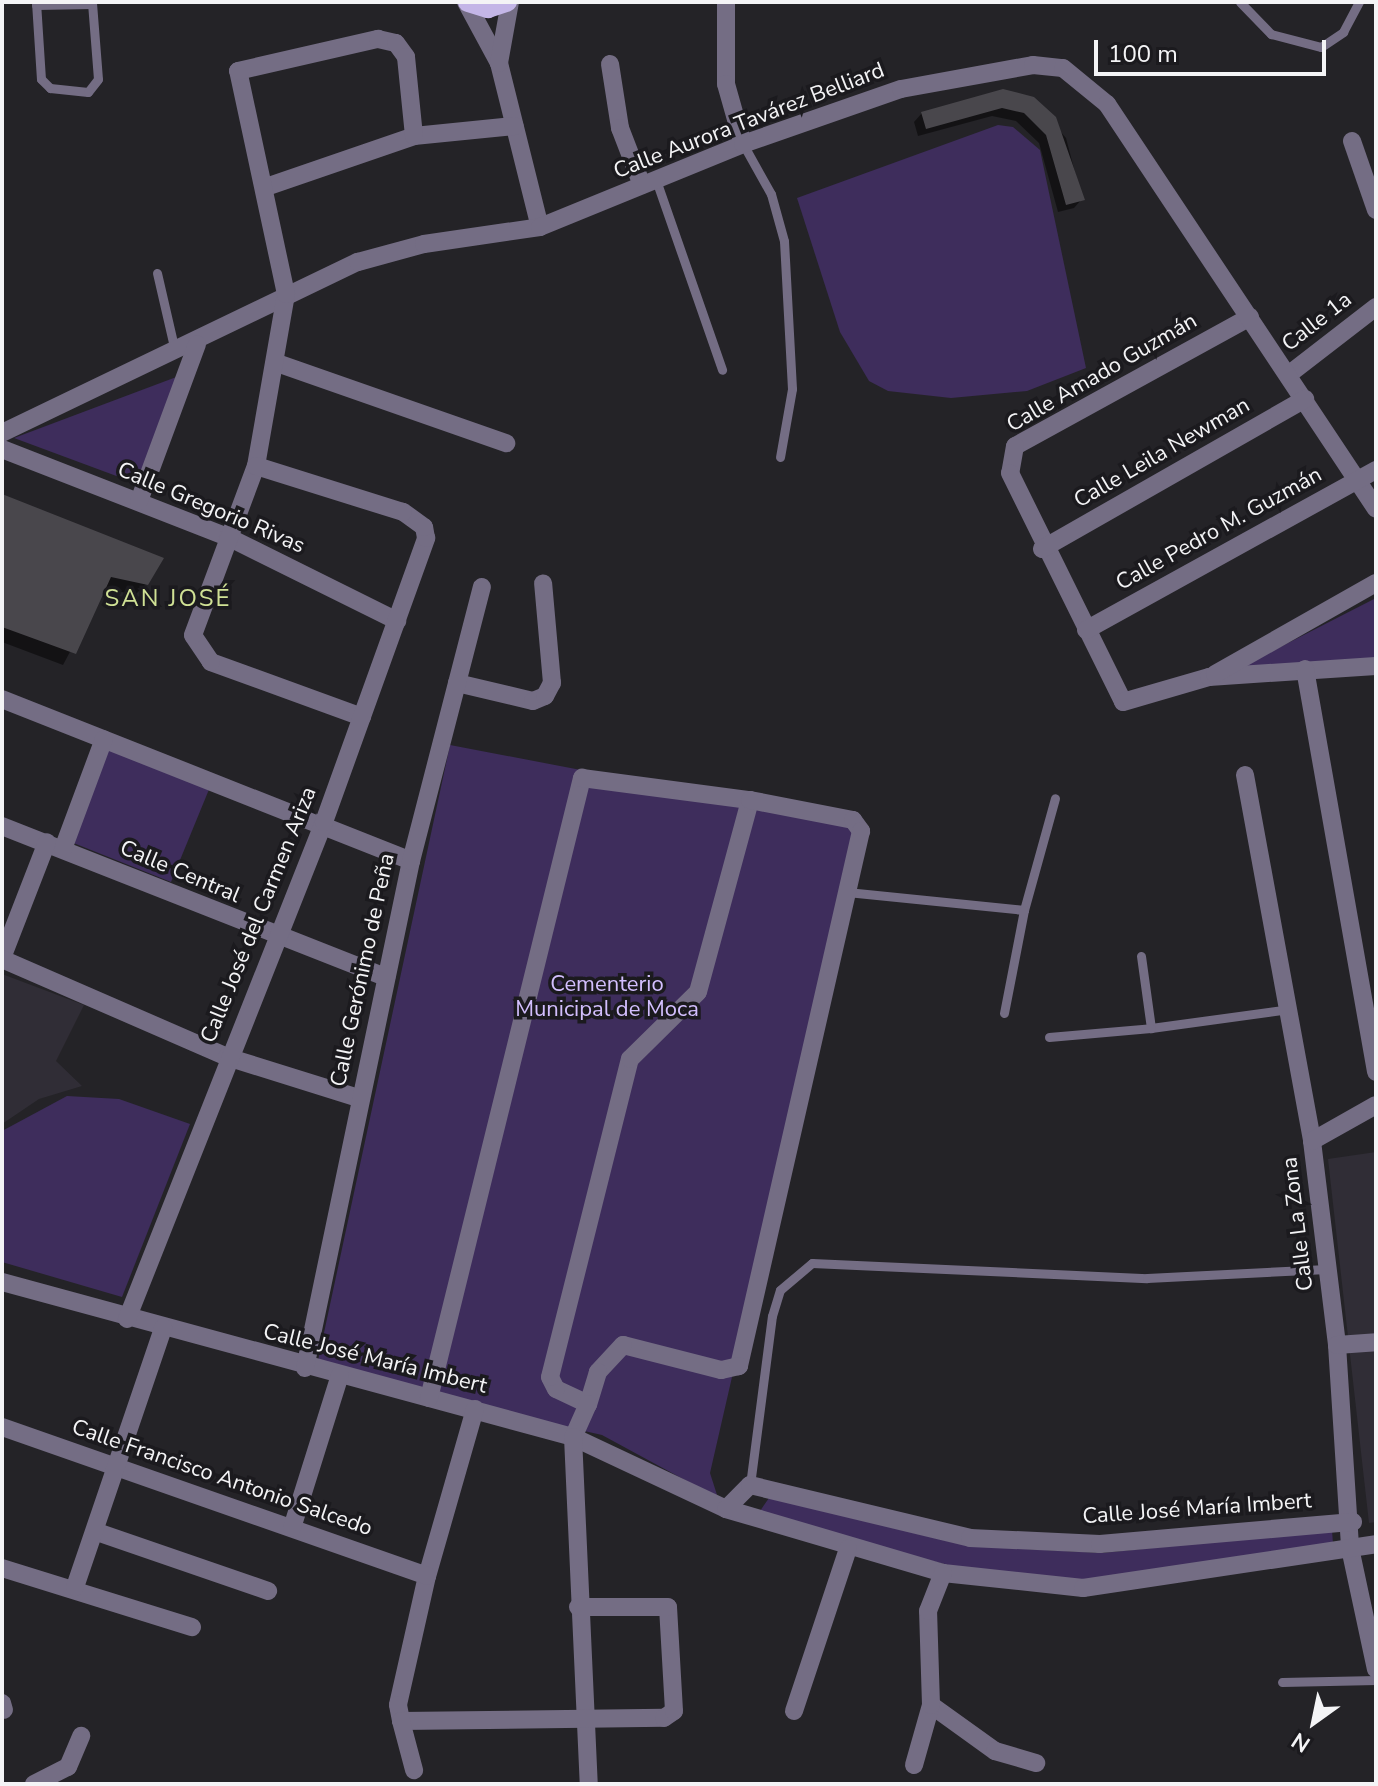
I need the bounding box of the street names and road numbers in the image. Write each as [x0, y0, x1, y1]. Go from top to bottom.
street label: Calle Aurora Tavárez Belliard [610, 57, 888, 185]
street label: Calle 1a [1277, 287, 1357, 357]
street label: Calle Amado Guzmán [1002, 308, 1202, 438]
street label: Calle Leila Newman [1070, 392, 1254, 514]
street label: Calle Gregorio Rivas [113, 457, 309, 559]
street label: Calle Pedro M. Guzmán [1112, 461, 1326, 597]
street label: Calle José del Carmen Ariza [195, 783, 323, 1047]
street label: Calle Central [116, 835, 244, 909]
street label: Calle Gerónimo de Peña [325, 851, 401, 1089]
street label: Calle La Zona [1277, 1156, 1319, 1292]
street label: Calle José María Imbert [260, 1318, 490, 1400]
street label: Calle Francisco Antonio Salcedo [68, 1414, 376, 1542]
street label: Calle José María Imbert [1082, 1488, 1312, 1530]

